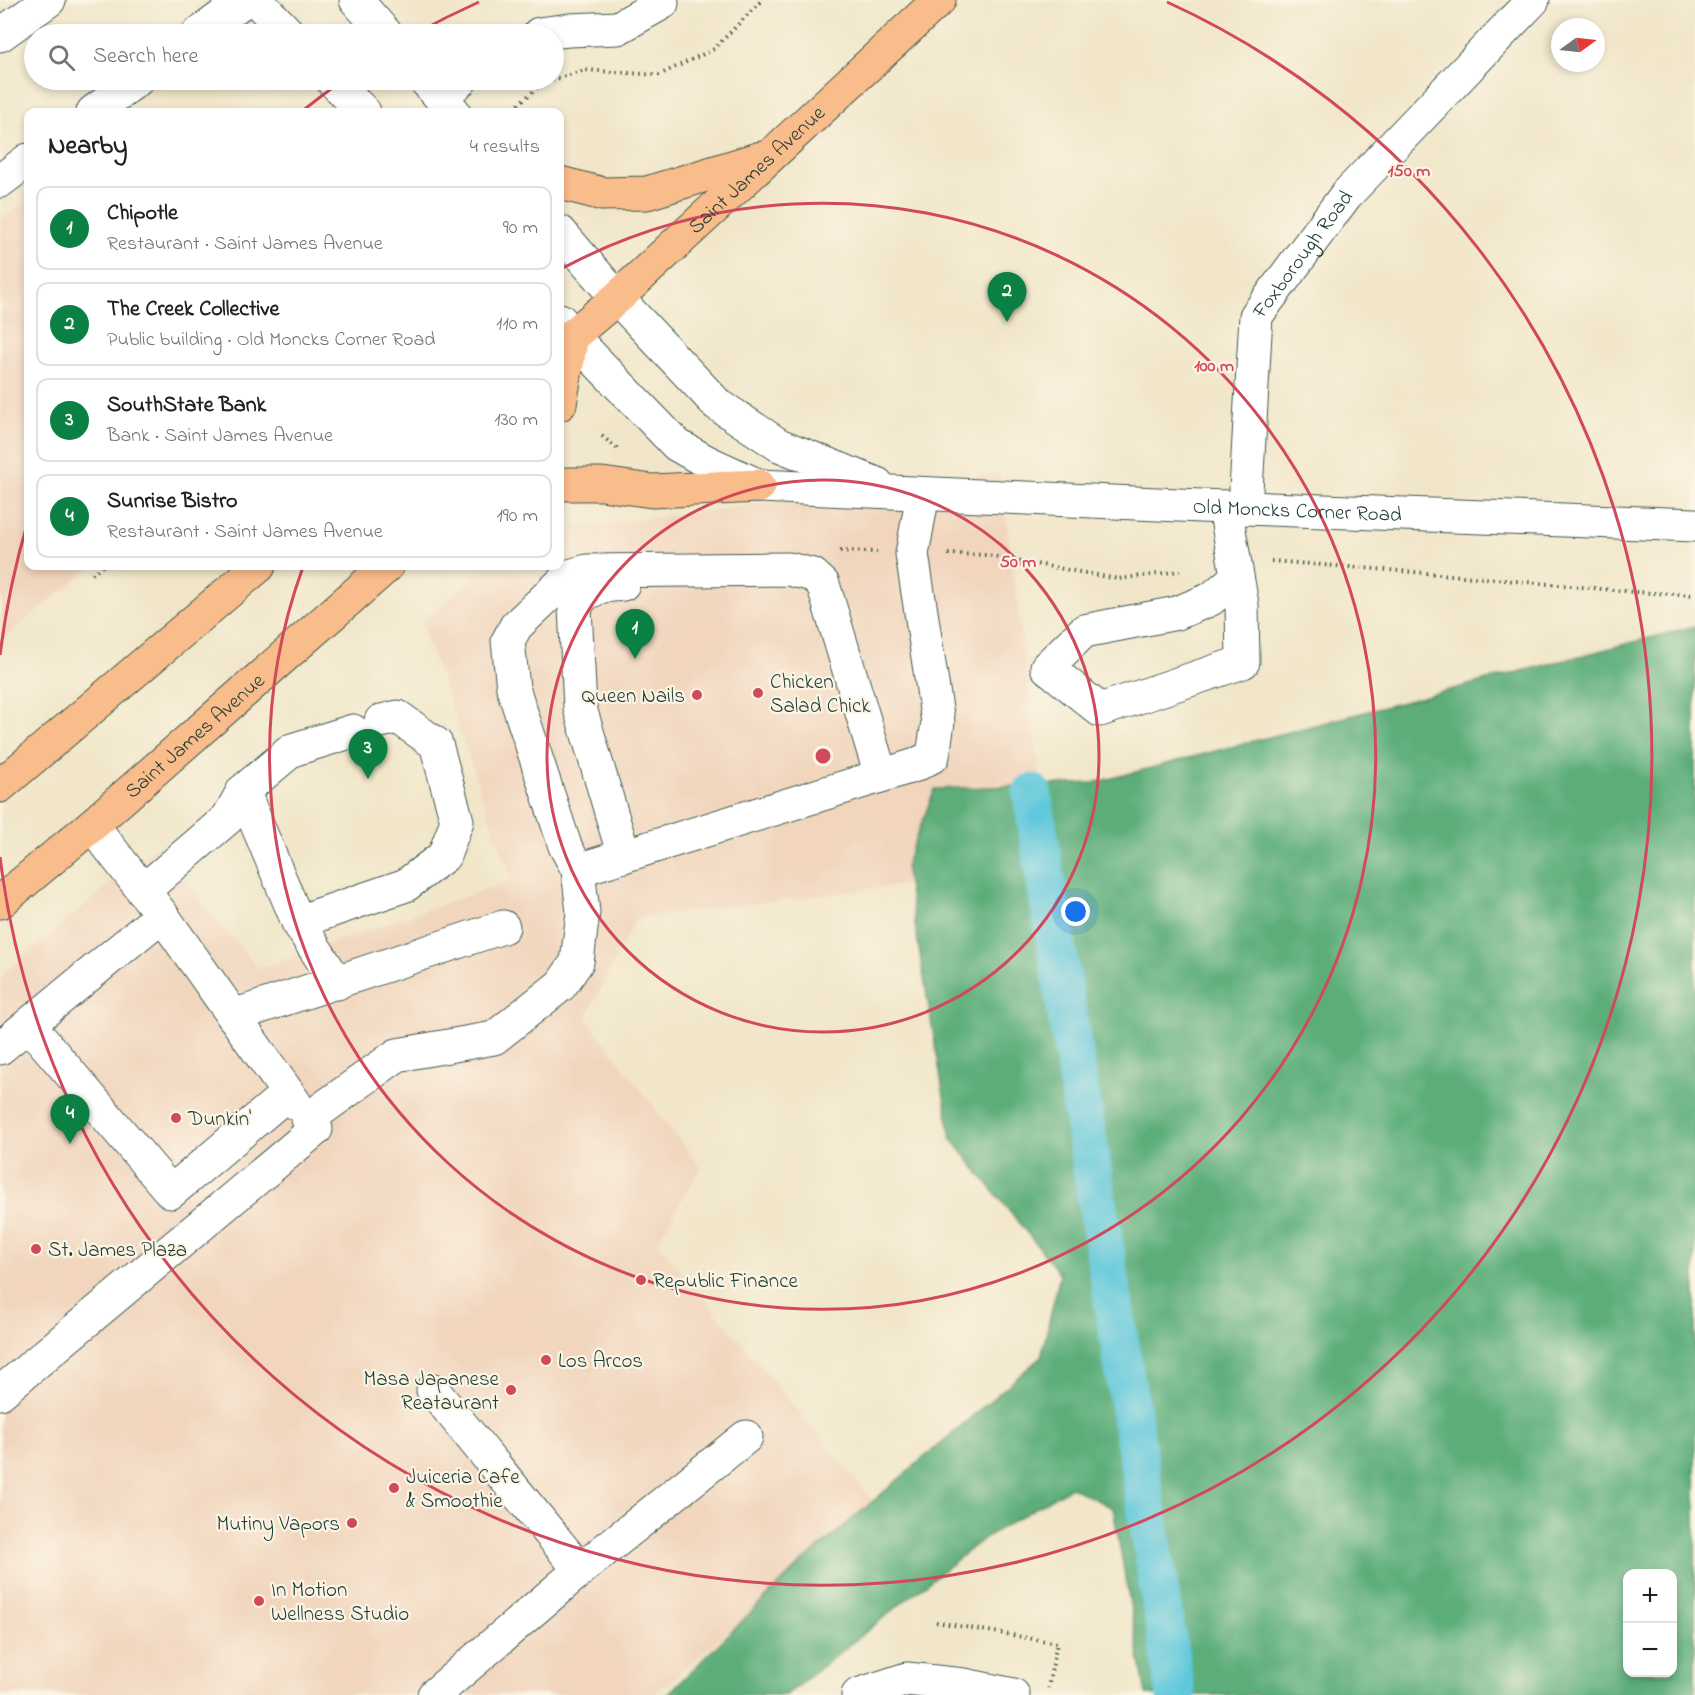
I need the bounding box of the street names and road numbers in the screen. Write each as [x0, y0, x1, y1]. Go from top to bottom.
street label: Saint James Avenue [682, 99, 833, 242]
street label: Foxborough Road [1246, 184, 1362, 326]
street label: Old Moncks Corner Road [1192, 493, 1403, 531]
street label: Saint James Avenue [119, 667, 273, 807]

